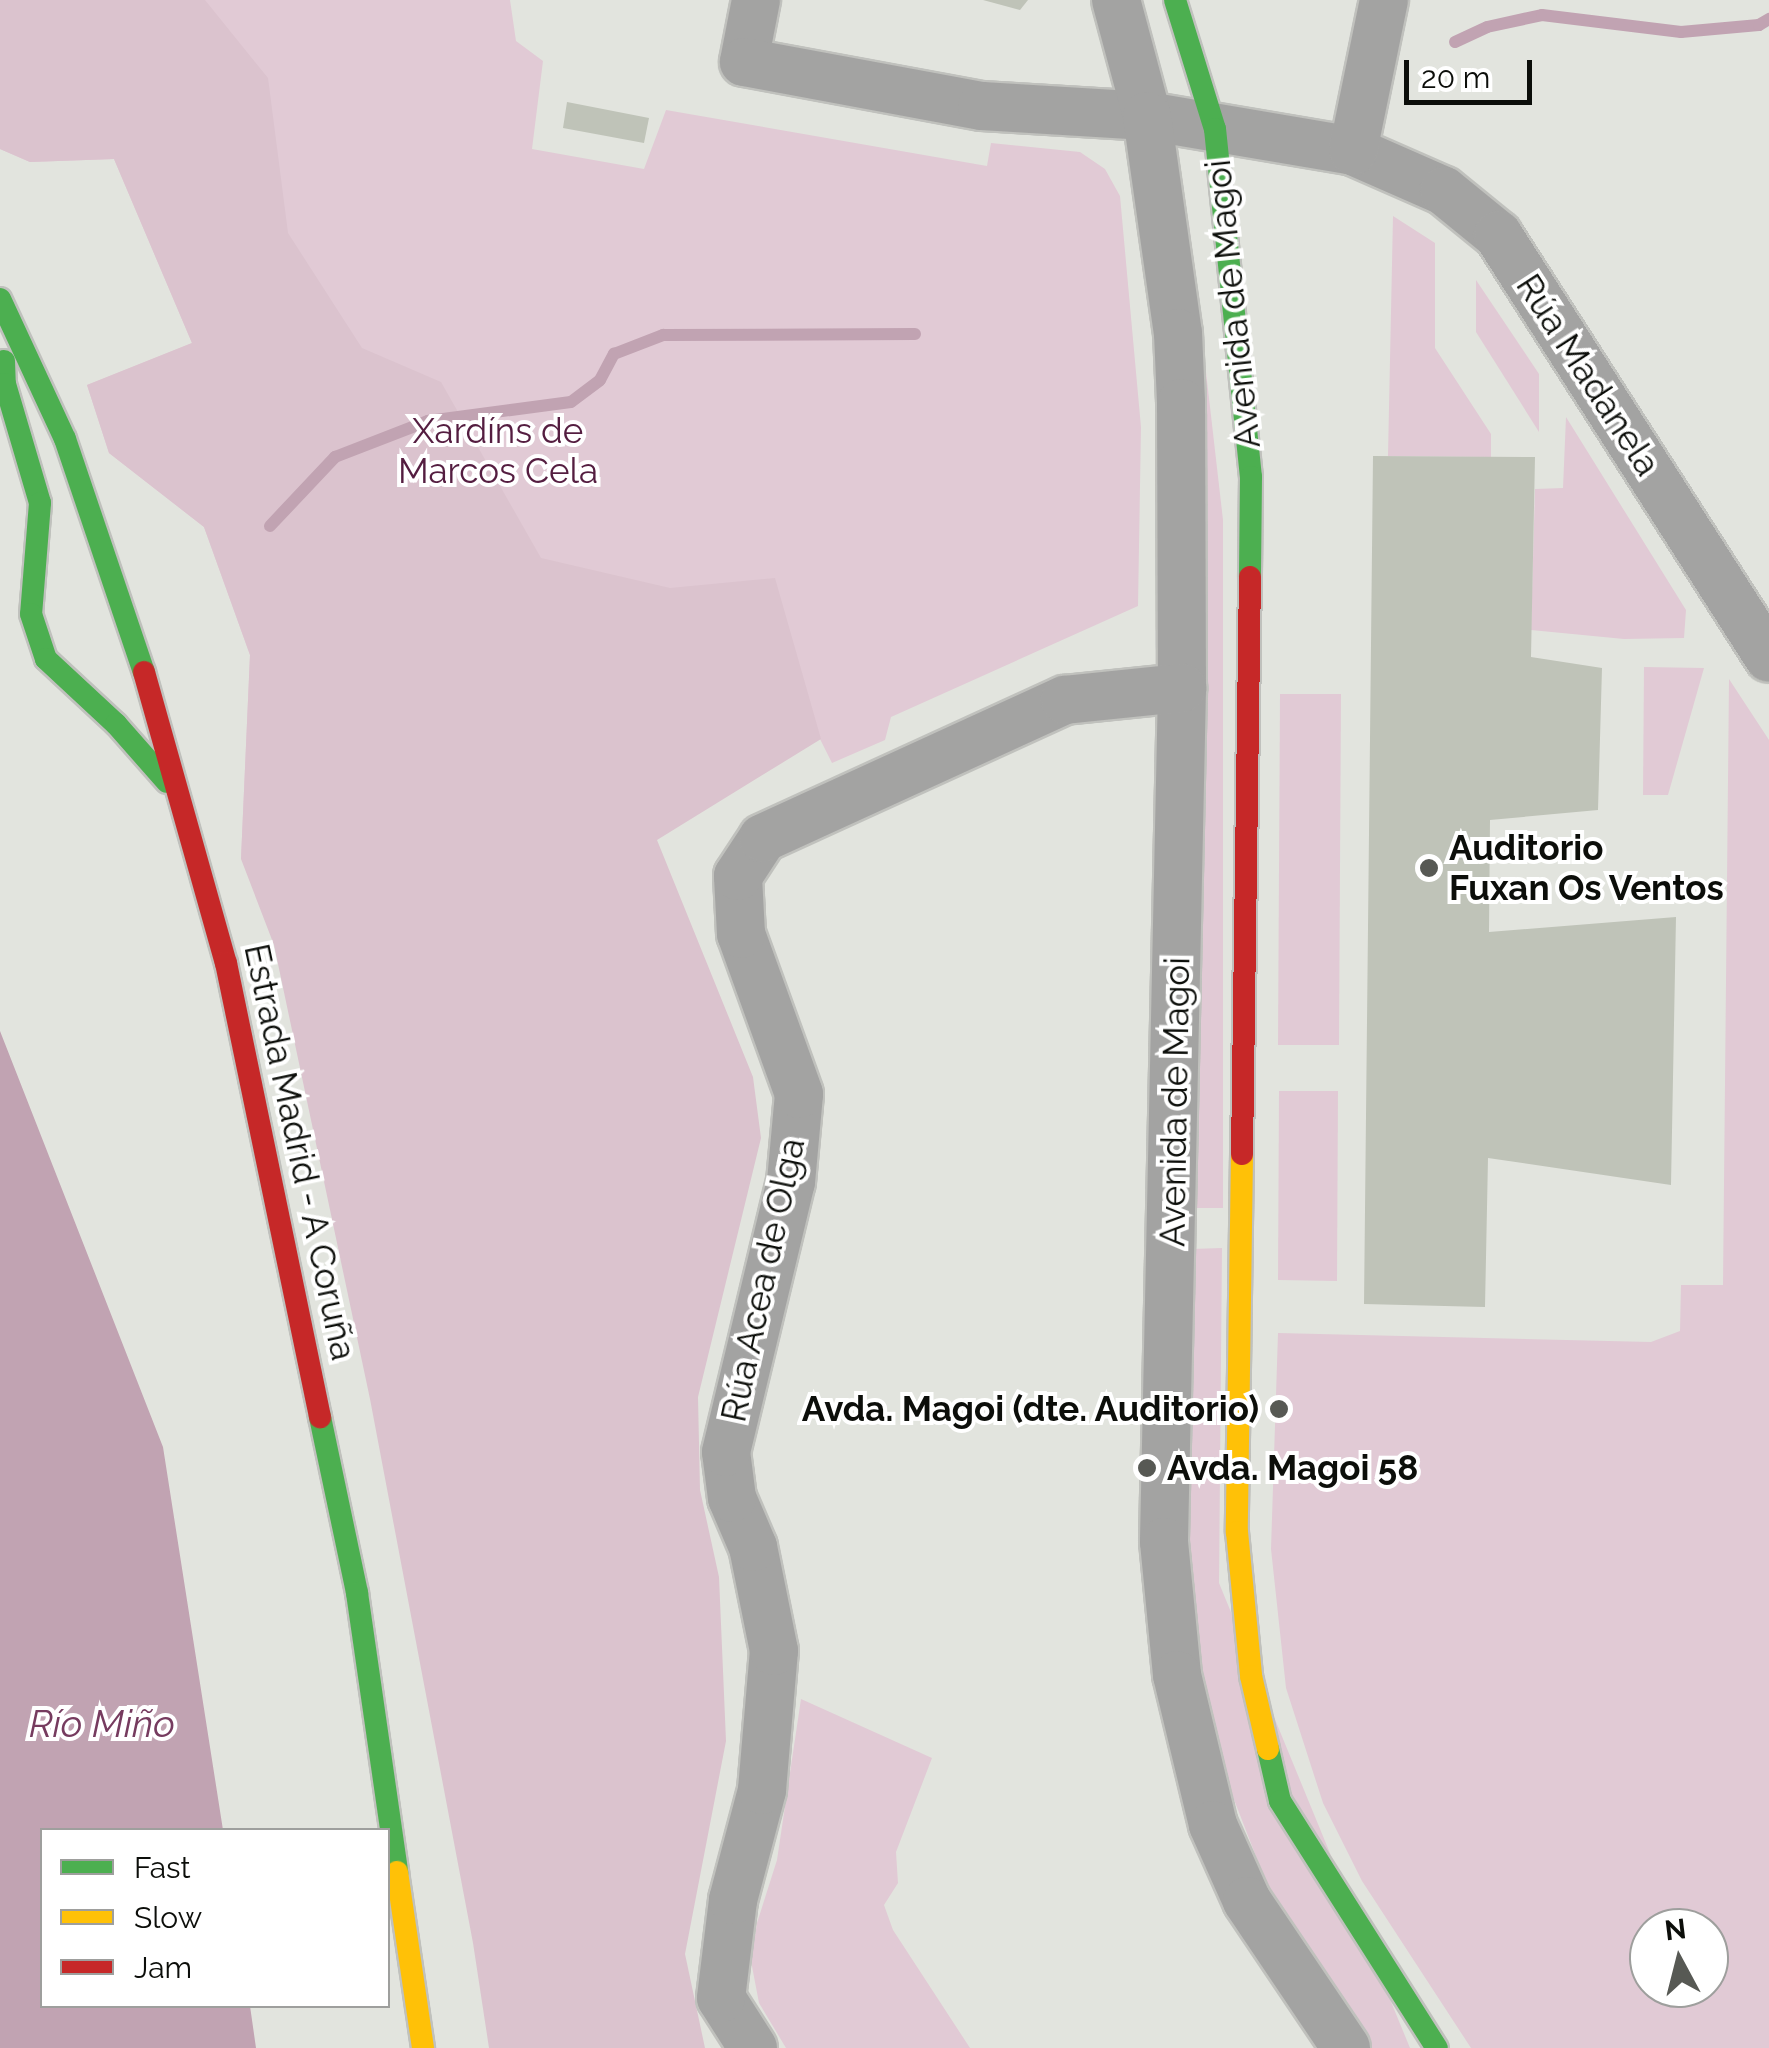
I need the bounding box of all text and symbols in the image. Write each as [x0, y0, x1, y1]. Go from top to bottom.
scale bar [1409, 40, 1536, 102]
text: 20 m [1421, 60, 1490, 95]
street label: Avenida de Magoi [1197, 158, 1269, 450]
street label: Rúa Madanela [1507, 267, 1669, 483]
park label: Xardíns de Marcos Cela [398, 410, 598, 492]
place label: Auditorio Fuxan Os Ventos [1449, 827, 1725, 909]
marker: Auditorio Fuxan Os Ventos [1418, 857, 1440, 879]
street label: Estrada Madrid - A Coruña [235, 939, 365, 1365]
street label: Avenida de Magoi [1151, 957, 1199, 1247]
street label: Rúa Acea de Olga [712, 1134, 814, 1426]
place label: Avda. Magoi (dte. Auditorio) [801, 1388, 1259, 1430]
marker: Avda. Magoi (dte. Auditorio) [1268, 1398, 1290, 1420]
place label: Avda. Magoi 58 [1167, 1447, 1418, 1489]
marker: Avda. Magoi 58 [1136, 1457, 1158, 1479]
water label: Río Miño [29, 1701, 175, 1747]
legend [40, 1828, 390, 2008]
text: Fast [134, 1850, 191, 1885]
text: Slow [134, 1900, 202, 1935]
north arrow [1629, 1908, 1729, 2008]
text: N [1663, 1912, 1688, 1947]
text: Jam [134, 1950, 192, 1985]

